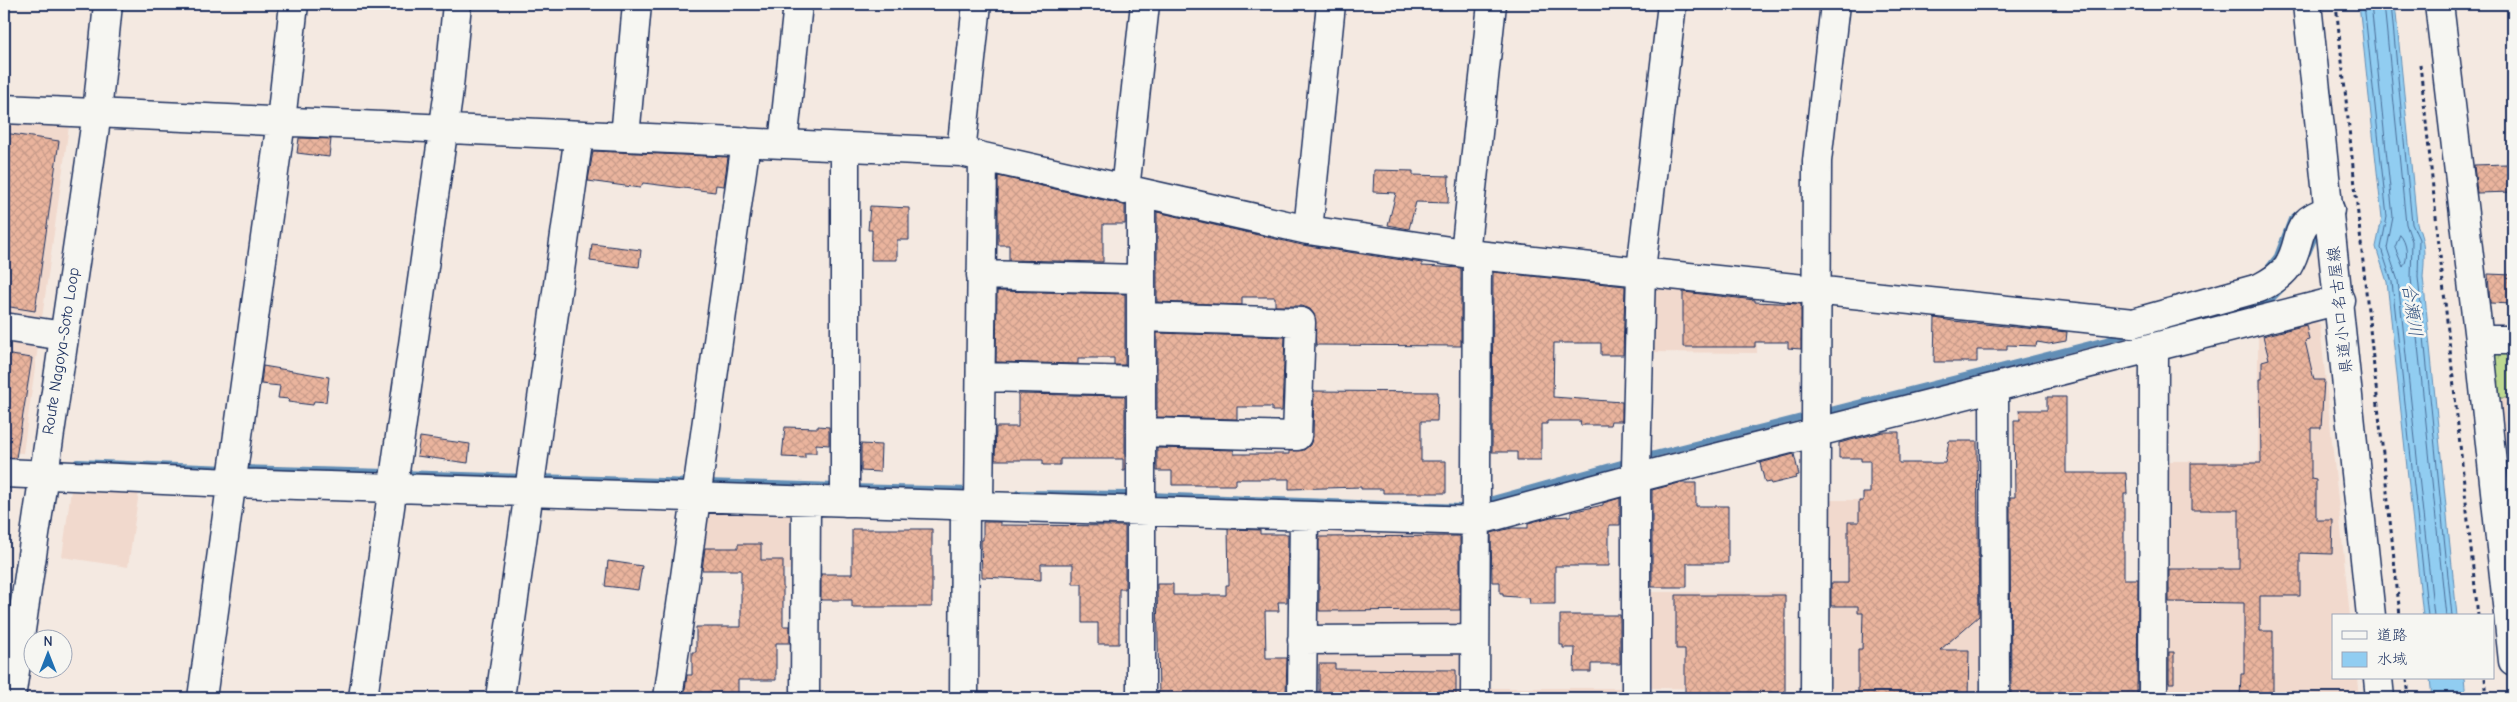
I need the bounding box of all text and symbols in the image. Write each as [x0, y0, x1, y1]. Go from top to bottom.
street label: 県道小口名古屋線 [2324, 245, 2356, 375]
street label: Route Nagoya-Soto Loop [39, 266, 83, 436]
water label: 合瀬川 [2398, 282, 2426, 338]
legend [2332, 614, 2494, 680]
text: 道路 [2377, 626, 2407, 644]
north arrow [22, 630, 72, 680]
text: N [43, 633, 53, 650]
text: 水域 [2377, 650, 2407, 668]

